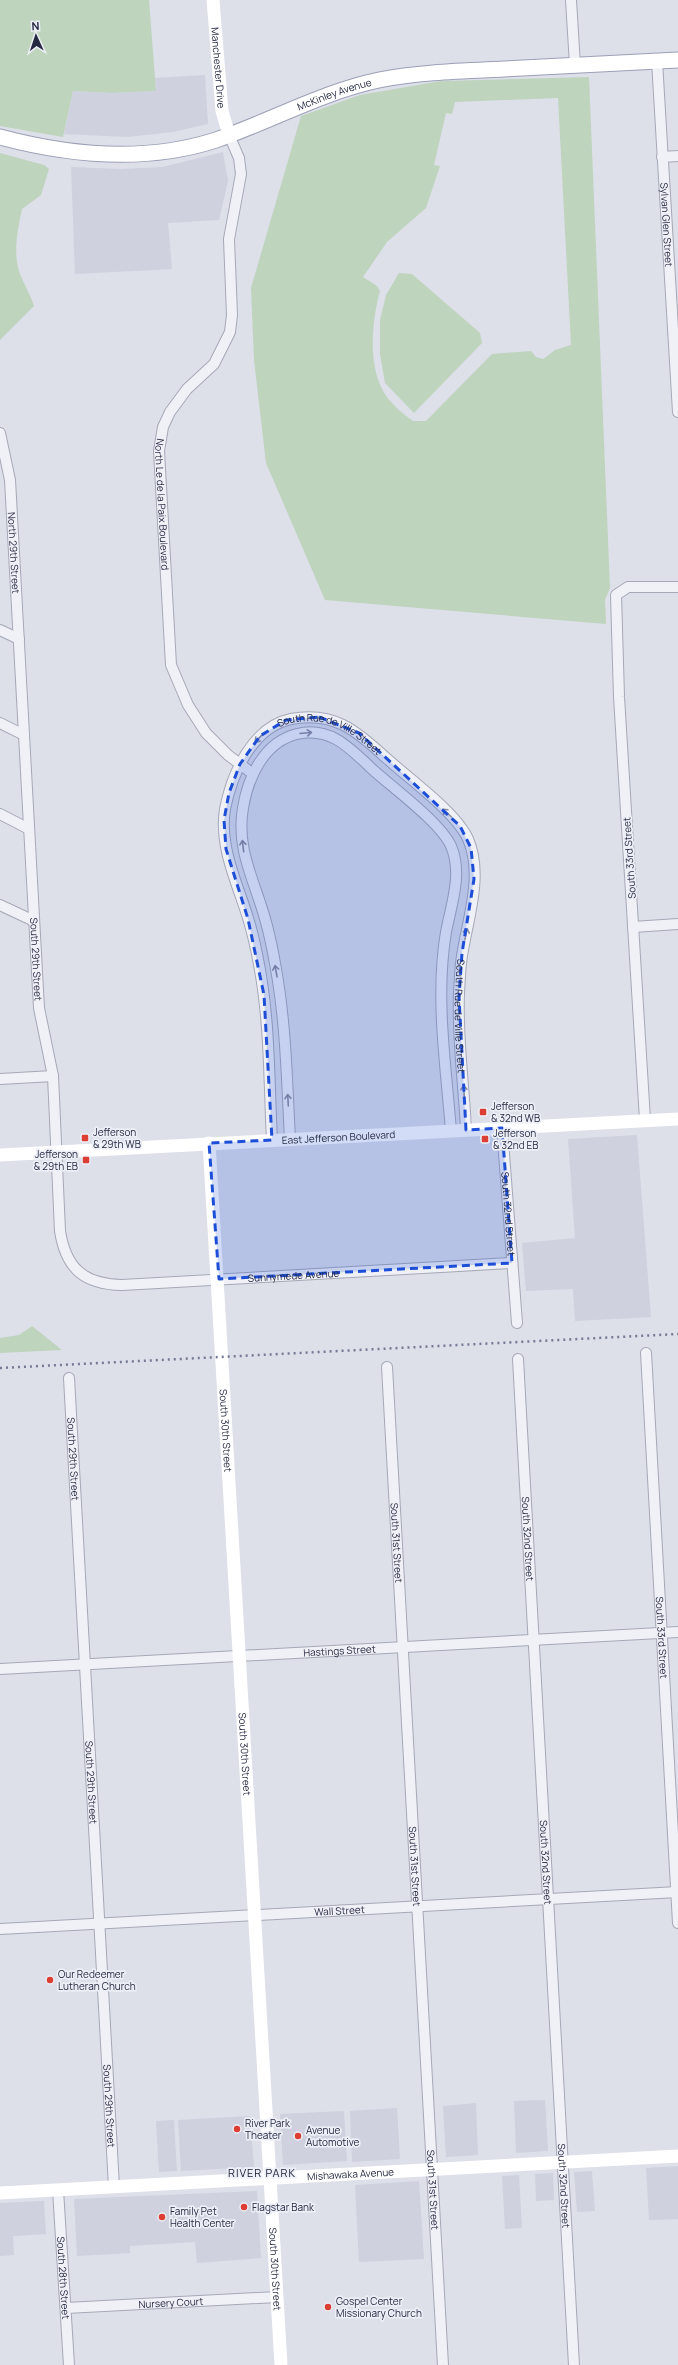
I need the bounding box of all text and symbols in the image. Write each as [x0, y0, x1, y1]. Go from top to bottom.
north arrow [16, 16, 56, 56]
text: N [31, 18, 40, 33]
street label: Manchester Drive [208, 27, 229, 109]
street label: McKinley Avenue [295, 75, 373, 113]
street label: Sylvan Glen Street [657, 182, 676, 267]
street label: North Le de la Paix Boulevard [152, 438, 173, 571]
street label: North 29th Street [5, 512, 23, 594]
street label: South Rue de Ville Street [275, 710, 385, 758]
one-way arrow [299, 729, 312, 737]
one-way arrow [254, 733, 264, 743]
one-way arrow [442, 808, 453, 817]
street label: South 33rd Street [619, 817, 639, 899]
one-way arrow [239, 840, 246, 853]
street label: South 29th Street [27, 917, 46, 1001]
one-way arrow [462, 927, 470, 940]
street label: South Rue de Ville Street [452, 958, 469, 1074]
one-way arrow [272, 965, 280, 978]
one-way arrow [460, 1085, 468, 1098]
one-way arrow [284, 1094, 291, 1107]
place label: Jefferson & 32nd WB [491, 1099, 540, 1125]
marker: Jefferson & 32nd WB [478, 1107, 488, 1117]
place label: Jefferson & 29th WB [93, 1125, 141, 1151]
place label: Jefferson & 32nd EB [493, 1126, 538, 1152]
street label: East Jefferson Boulevard [281, 1127, 396, 1147]
marker: Jefferson & 29th WB [80, 1133, 90, 1143]
marker: Jefferson & 32nd EB [480, 1134, 490, 1144]
place label: Jefferson & 29th EB [34, 1147, 78, 1173]
marker: Jefferson & 29th EB [81, 1155, 91, 1165]
street label: South 32nd Street [498, 1171, 519, 1256]
street label: Sunnymede Avenue [247, 1266, 340, 1285]
street label: South 30th Street [217, 1389, 235, 1472]
street label: South 29th Street [64, 1417, 83, 1501]
street label: South 32nd Street [519, 1496, 537, 1581]
street label: South 31st Street [388, 1502, 406, 1583]
street label: South 33rd Street [653, 1596, 671, 1679]
street label: Hastings Street [303, 1642, 376, 1659]
street label: South 30th Street [236, 1712, 254, 1796]
street label: South 29th Street [82, 1740, 101, 1824]
street label: South 32nd Street [537, 1820, 555, 1905]
street label: South 31st Street [406, 1826, 424, 1907]
street label: Wall Street [314, 1902, 365, 1919]
place label: Our Redeemer Lutheran Church [58, 1967, 136, 1993]
marker: Our Redeemer Lutheran Church [45, 1975, 55, 1985]
street label: South 29th Street [100, 2064, 119, 2148]
place label: River Park Theater [245, 2116, 291, 2142]
place label: Avenue Automotive [306, 2123, 360, 2149]
marker: River Park Theater [232, 2124, 242, 2134]
marker: Avenue Automotive [293, 2131, 303, 2141]
street label: South 32nd Street [555, 2143, 573, 2228]
street label: South 31st Street [424, 2149, 442, 2230]
district label: RIVER PARK [228, 2165, 296, 2180]
street label: Mishawaka Avenue [307, 2165, 394, 2183]
place label: Flagstar Bank [252, 2200, 315, 2214]
marker: Flagstar Bank [239, 2202, 249, 2212]
place label: Family Pet Health Center [170, 2204, 235, 2230]
marker: Family Pet Health Center [157, 2212, 167, 2222]
street label: South 30th Street [266, 2227, 285, 2311]
street label: South 28th Street [54, 2236, 73, 2320]
street label: Nursery Court [138, 2294, 204, 2311]
place label: Gospel Center Missionary Church [336, 2294, 422, 2320]
marker: Gospel Center Missionary Church [323, 2302, 333, 2312]

